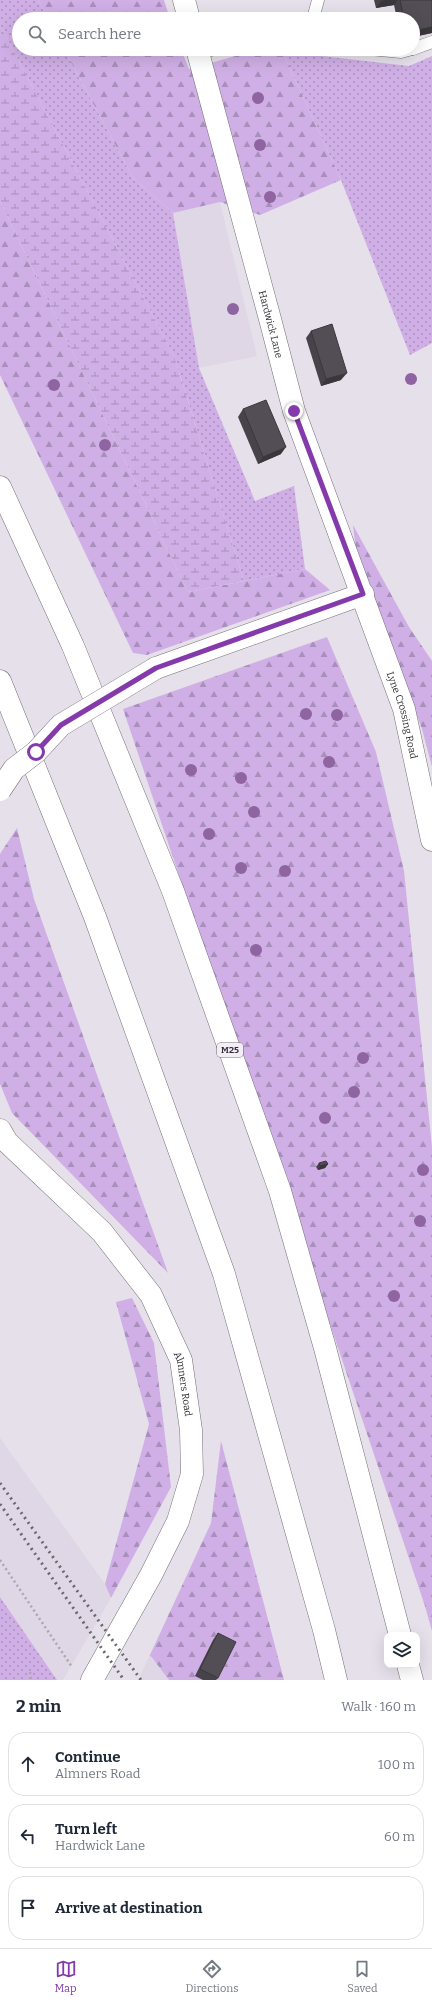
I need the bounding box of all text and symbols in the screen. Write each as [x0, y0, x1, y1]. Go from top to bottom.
search box [12, 12, 420, 56]
icon: search [26, 23, 48, 45]
text: Search here [58, 25, 141, 43]
street label: Hardwick Lane [256, 289, 285, 360]
route end [285, 402, 303, 420]
street label: Lyne Crossing Road [384, 670, 419, 760]
route start [27, 743, 45, 761]
road number: M25 [217, 1043, 243, 1057]
street label: Almners Road [171, 1350, 194, 1417]
map controls [384, 1632, 420, 1668]
button: layers [384, 1632, 420, 1668]
text: 2 min [16, 1696, 61, 1717]
text: Walk · 160 m [341, 1699, 416, 1714]
text: Continue [55, 1748, 121, 1766]
icon: ahead [17, 1753, 39, 1775]
text: 100 m [378, 1757, 415, 1772]
text: Almners Road [55, 1766, 140, 1781]
text: Turn left [55, 1820, 117, 1838]
icon: left [17, 1825, 39, 1847]
text: 60 m [384, 1829, 415, 1844]
text: Hardwick Lane [55, 1838, 145, 1853]
icon: arrive [17, 1897, 39, 1919]
text: Arrive at destination [55, 1899, 202, 1917]
tab: Map [54, 1958, 77, 1995]
tab: Directions [186, 1958, 238, 1995]
tab: Saved [347, 1958, 378, 1995]

